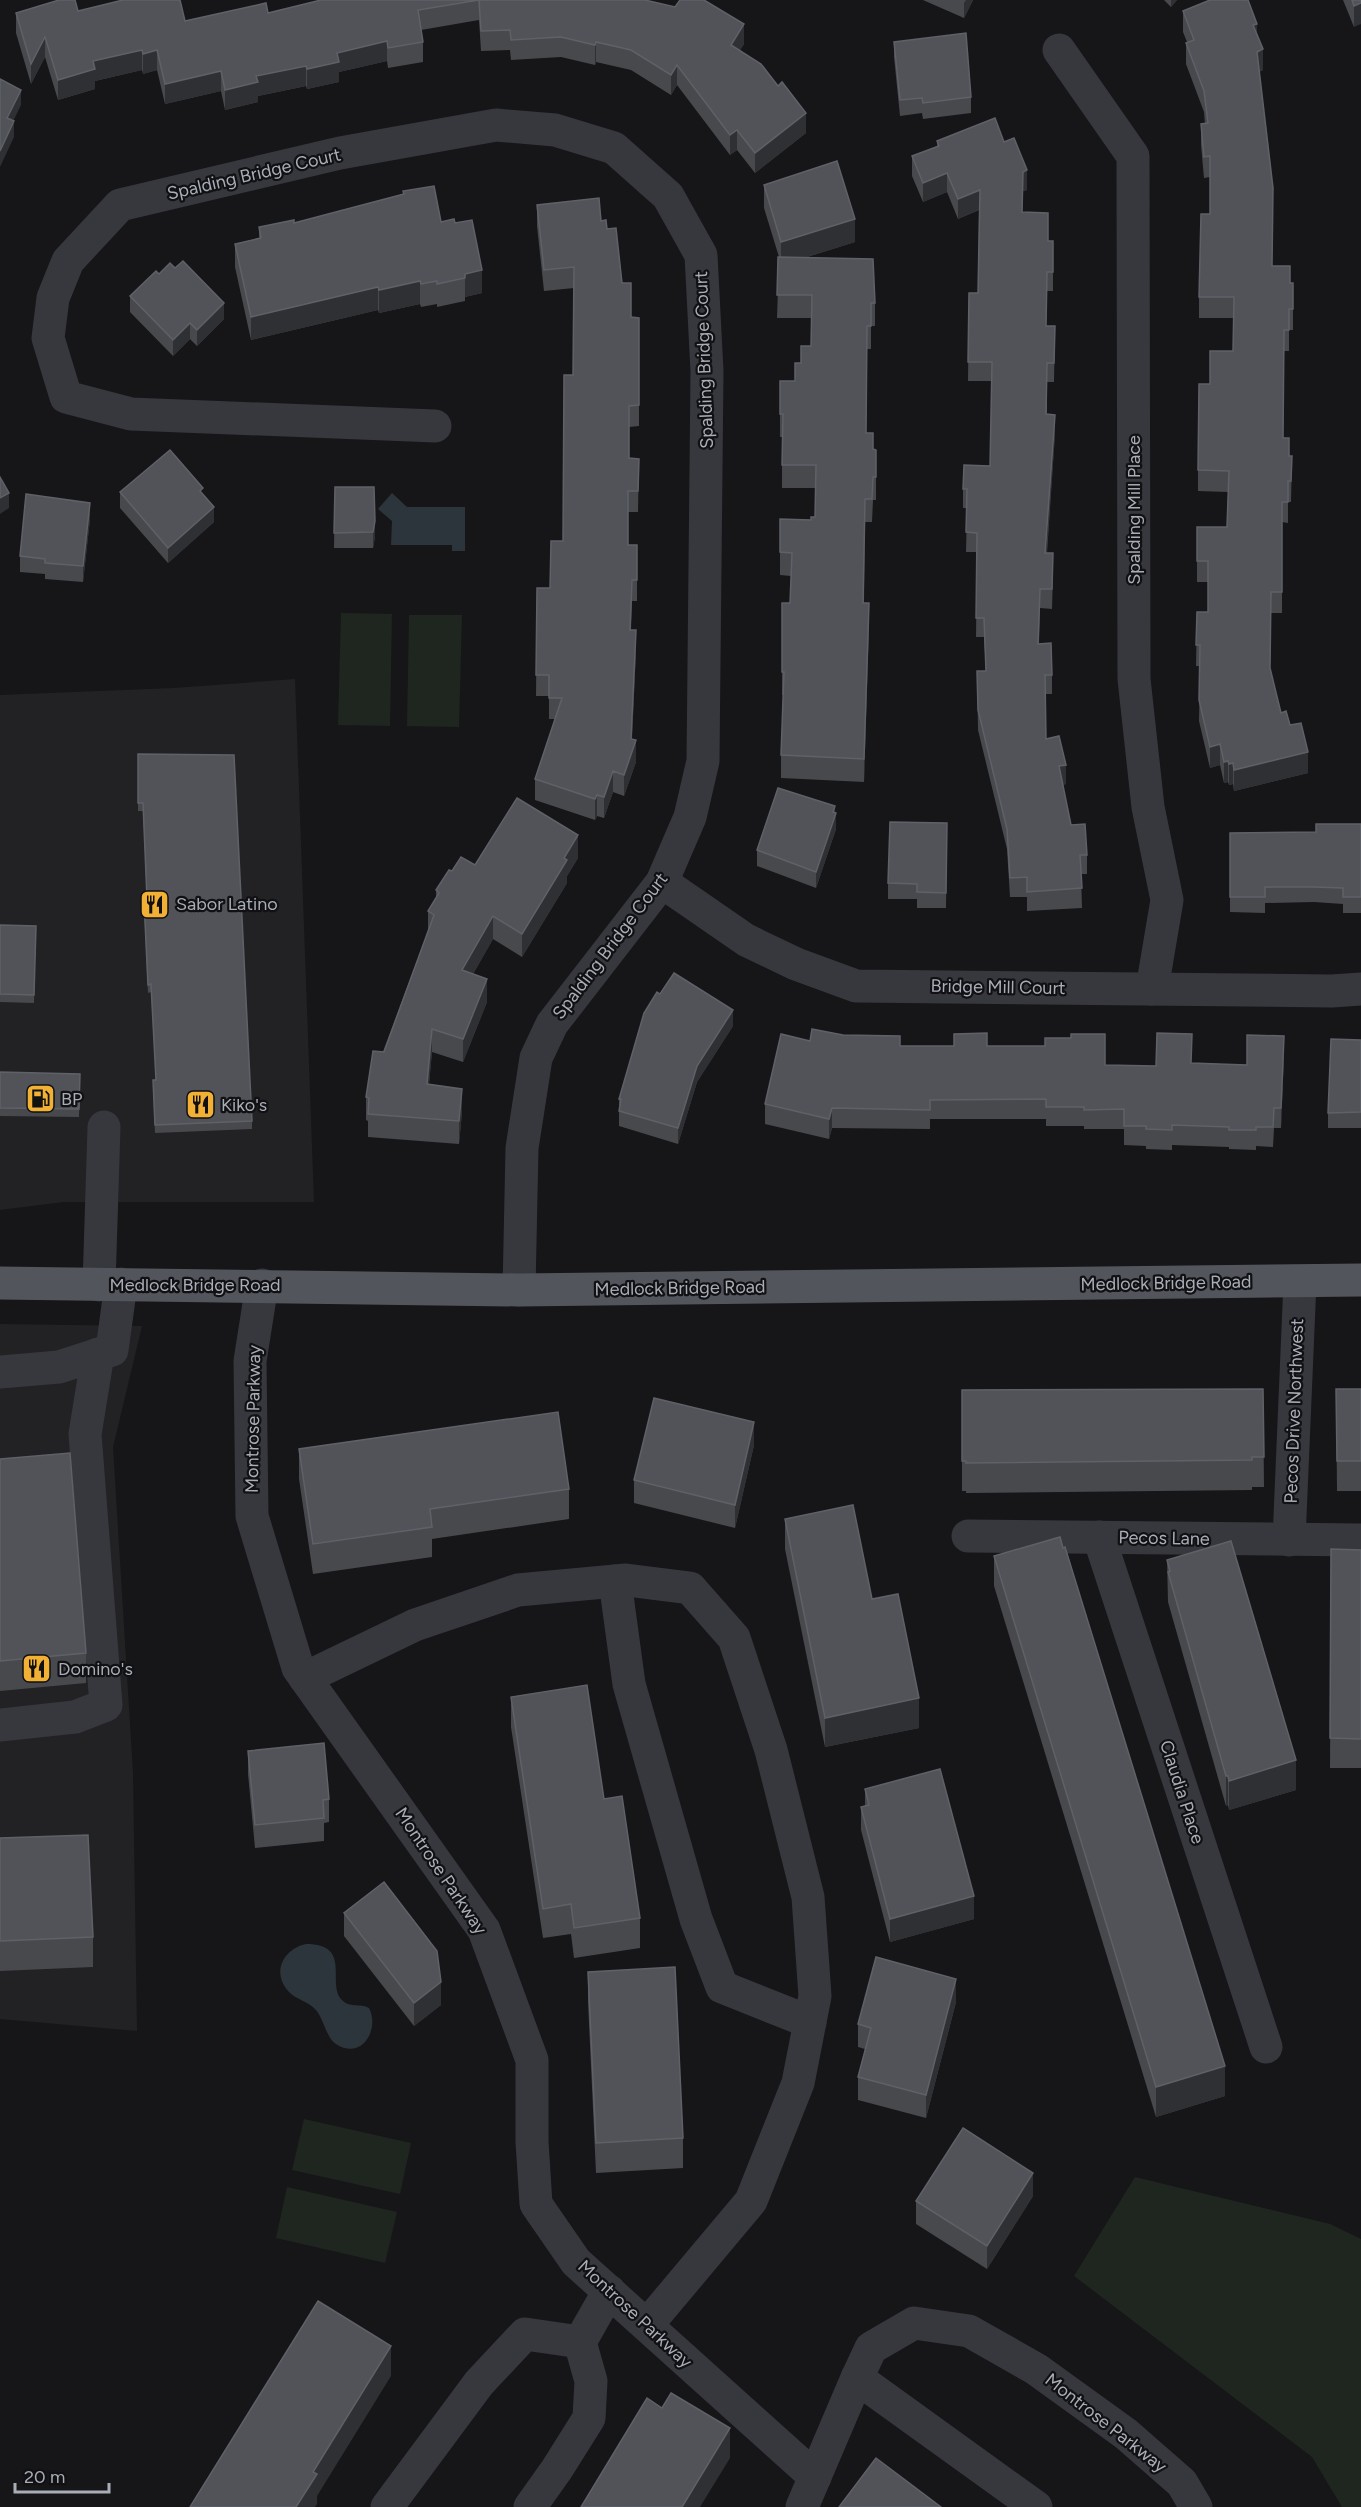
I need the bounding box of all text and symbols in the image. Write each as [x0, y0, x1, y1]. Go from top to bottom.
street label: Spalding Bridge Court [165, 143, 343, 205]
street label: Spalding Bridge Court [690, 271, 718, 449]
street label: Spalding Mill Place [1123, 435, 1145, 585]
street label: Spalding Bridge Court [548, 868, 672, 1024]
restaurant icon: Sabor Latino [139, 888, 171, 920]
place label: Sabor Latino [176, 893, 278, 915]
street label: Bridge Mill Court [930, 975, 1066, 999]
fuel station icon: BP [24, 1083, 56, 1115]
place label: BP [61, 1088, 82, 1110]
restaurant icon: Kiko's [184, 1089, 216, 1121]
place label: Kiko's [221, 1094, 267, 1116]
street label: Medlock Bridge Road [1080, 1271, 1252, 1295]
street label: Medlock Bridge Road [110, 1274, 281, 1296]
street label: Medlock Bridge Road [594, 1276, 766, 1300]
street label: Pecos Drive Northwest [1280, 1318, 1308, 1504]
street label: Montrose Parkway [241, 1344, 265, 1493]
street label: Pecos Lane [1118, 1526, 1210, 1550]
restaurant icon: Domino's [21, 1653, 53, 1685]
place label: Domino's [58, 1658, 133, 1680]
street label: Claudia Place [1155, 1737, 1209, 1847]
street label: Montrose Parkway [390, 1803, 492, 1939]
street label: Montrose Parkway [573, 2255, 697, 2373]
street label: Montrose Parkway [1041, 2369, 1172, 2478]
scale bar [15, 2456, 110, 2494]
text: 20 m [24, 2466, 65, 2488]

